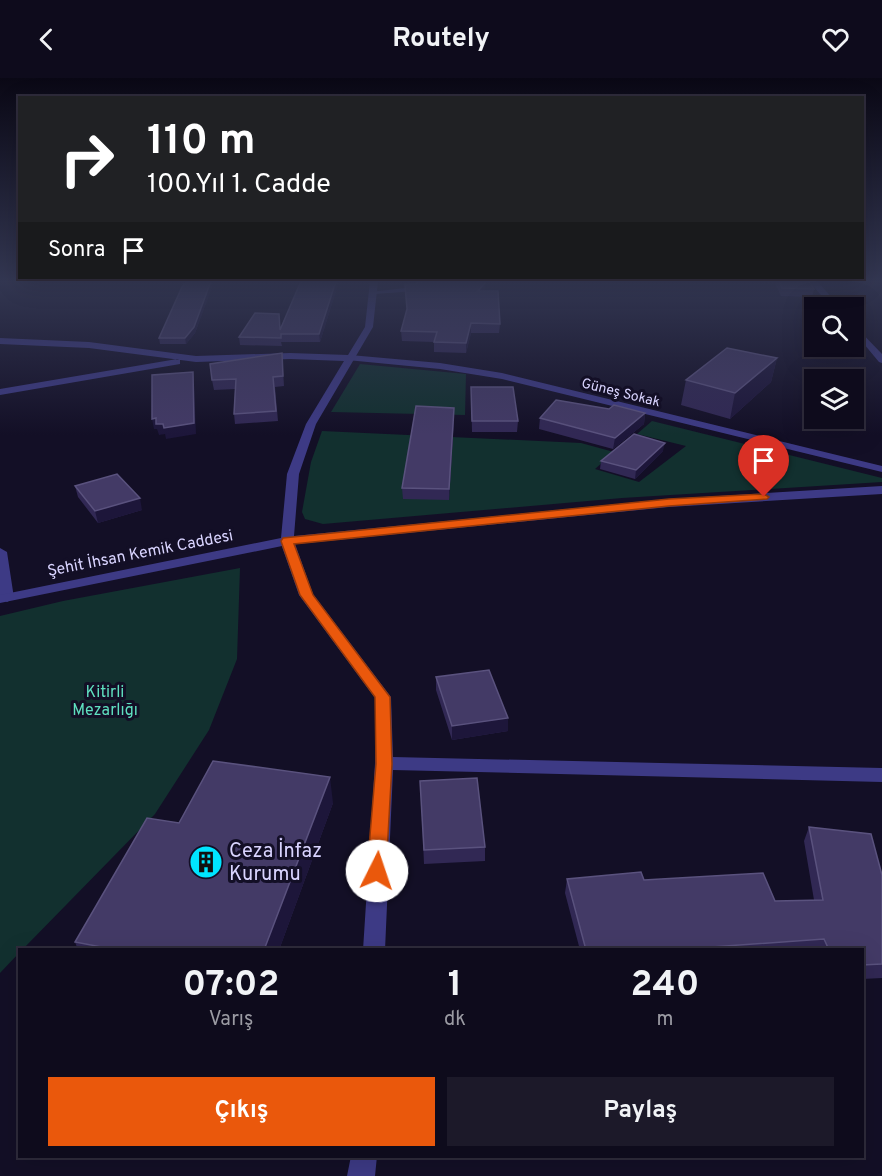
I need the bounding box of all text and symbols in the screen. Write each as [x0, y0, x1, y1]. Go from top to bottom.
text: Routely [392, 22, 490, 56]
icon: back [30, 23, 63, 56]
icon: heart [819, 23, 852, 56]
text: 110 m [147, 116, 256, 169]
icon: right [48, 120, 126, 198]
text: 100.Yıl 1. Cadde [147, 168, 331, 202]
icon: arrive [117, 234, 150, 267]
text: Sonra [48, 237, 105, 264]
map controls [804, 297, 864, 429]
button: search [804, 297, 864, 357]
button: layers [804, 369, 864, 429]
street label: Güneş Sokak [579, 375, 662, 411]
pin [738, 435, 789, 497]
icon: arrive [747, 444, 780, 477]
street label: Şehit İhsan Kemik Caddesi [46, 525, 235, 582]
park label: Kitirli Mezarlığı [72, 683, 138, 721]
place label: Ceza İnfaz Kurumu [229, 838, 322, 888]
position arrow [345, 839, 409, 903]
building icon: Ceza İnfaz Kurumu [188, 844, 224, 880]
text: 07:02 [183, 963, 279, 1009]
text: 1 [448, 963, 462, 1009]
text: 240 [631, 963, 699, 1009]
text: Varış [209, 1007, 253, 1033]
text: dk [444, 1007, 466, 1033]
text: m [656, 1007, 673, 1033]
button: Çıkış [48, 1077, 435, 1146]
button: Paylaş [447, 1077, 834, 1146]

